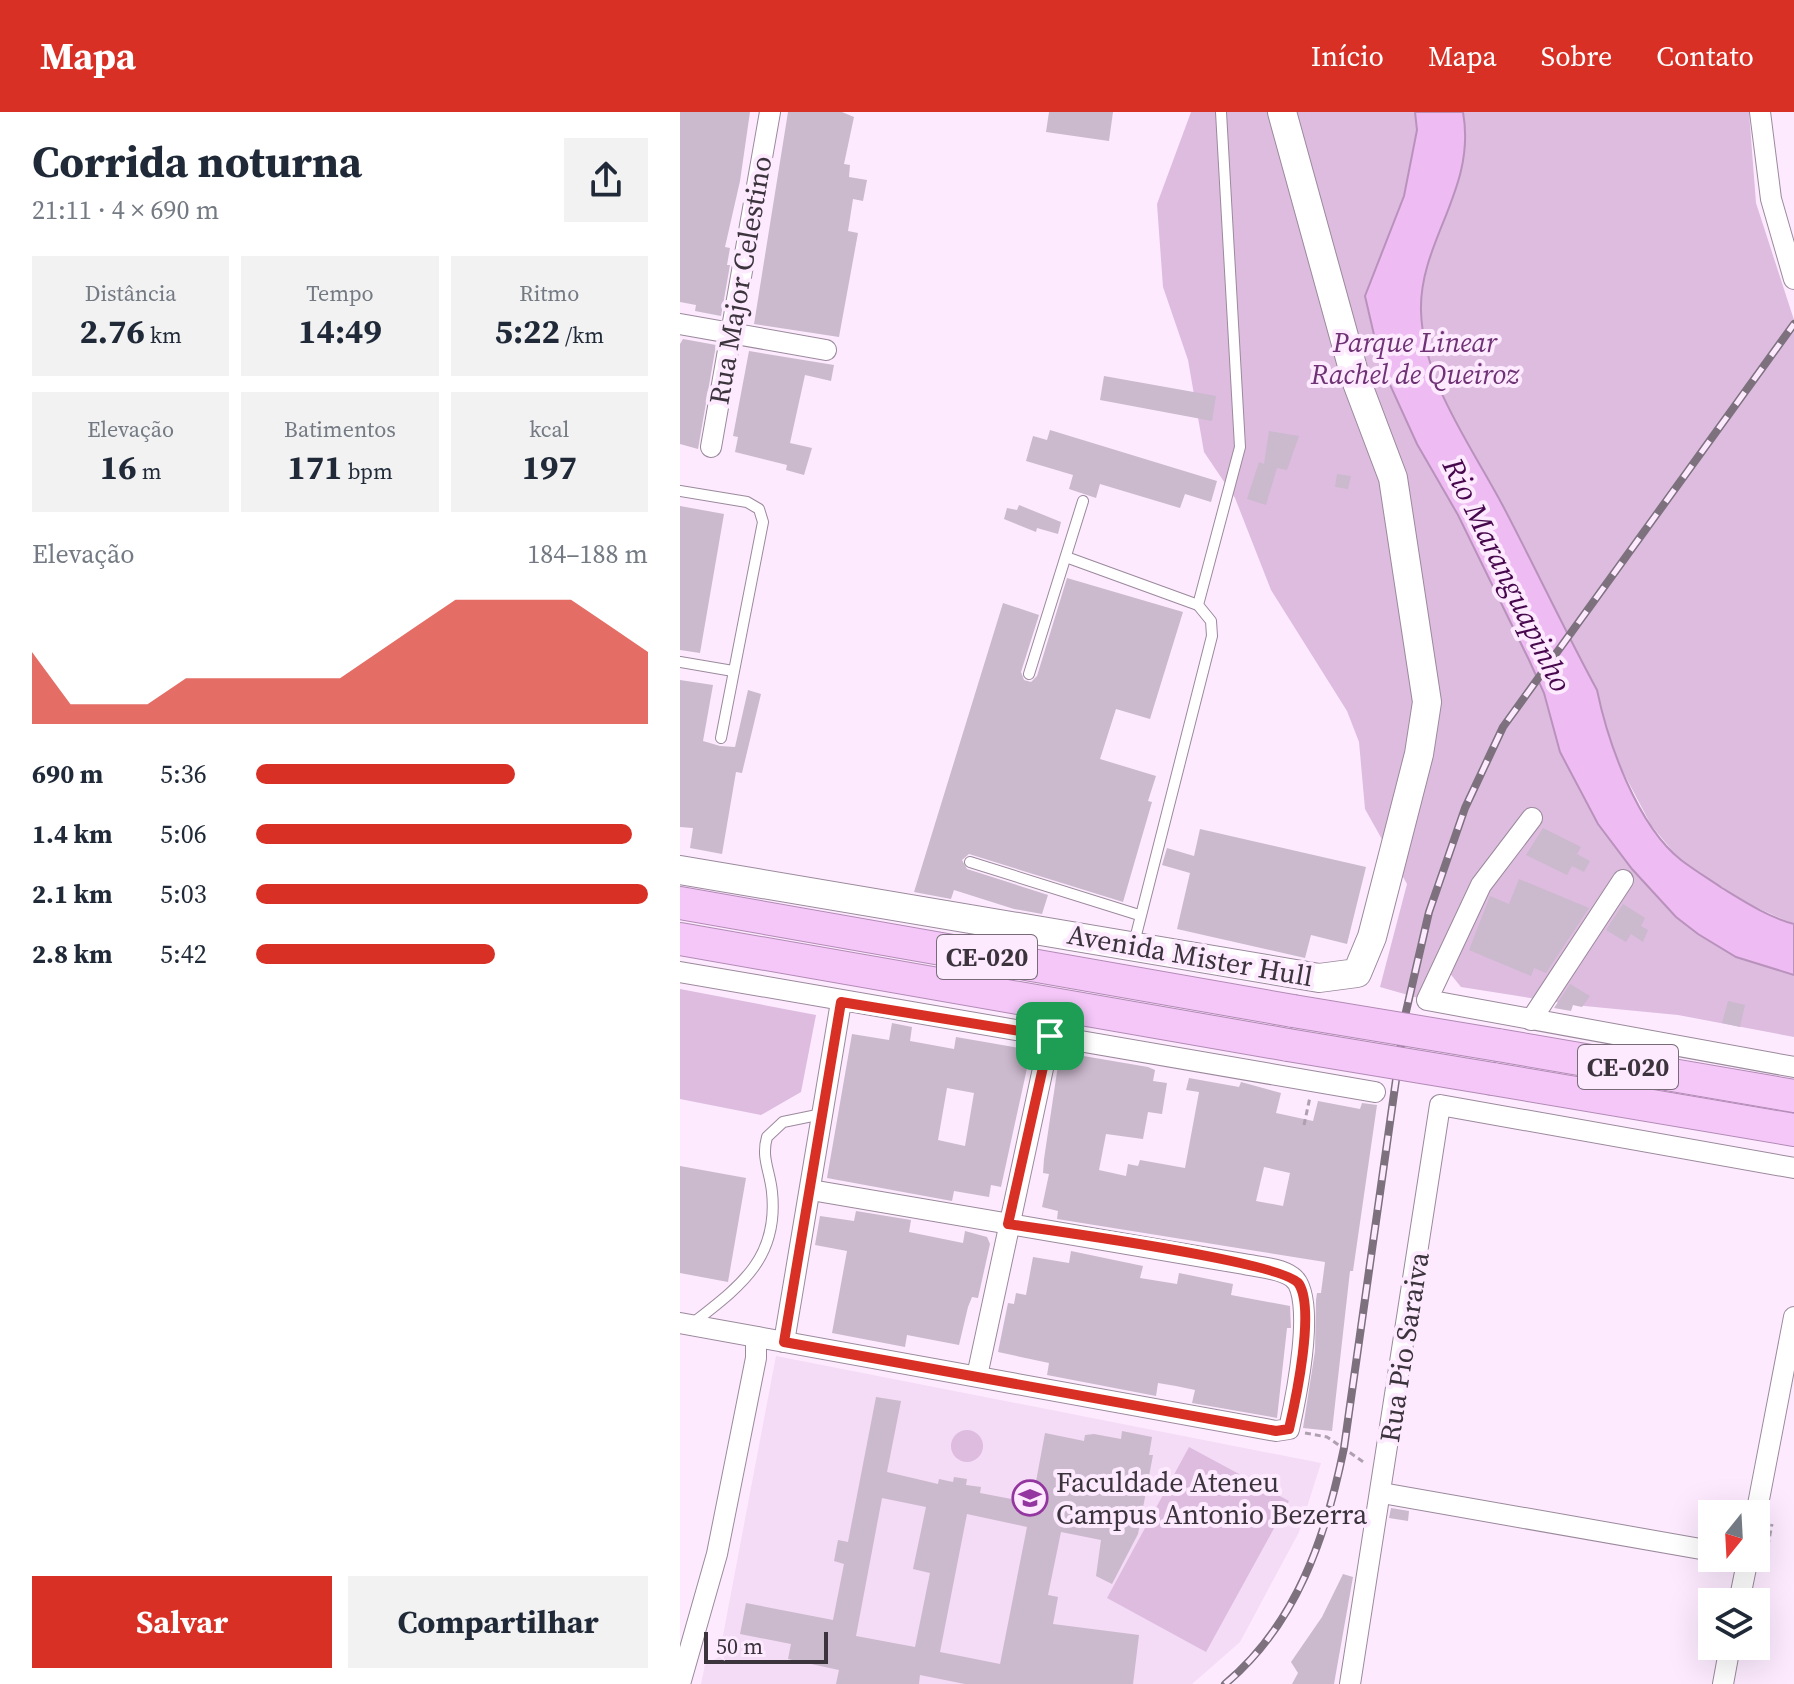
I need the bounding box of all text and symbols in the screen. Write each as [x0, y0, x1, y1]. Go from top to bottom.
text: Mapa [40, 30, 136, 82]
text: Início [1311, 37, 1384, 75]
text: Mapa [1428, 37, 1497, 75]
text: Sobre [1541, 37, 1612, 75]
text: Contato [1656, 37, 1754, 75]
text: Corrida noturna [32, 131, 362, 192]
button: share [564, 138, 648, 222]
street label: Rua Major Celestino [699, 153, 781, 407]
text: 21:11 · 4 × 690 m [32, 192, 219, 228]
text: Distância [85, 278, 177, 308]
text: Tempo [306, 278, 374, 308]
text: Ritmo [519, 278, 579, 308]
text: 2.76 [79, 308, 145, 354]
text: 14:49 [298, 308, 382, 354]
text: 5:22 [494, 308, 560, 354]
text: km [145, 320, 182, 350]
text: /km [560, 320, 604, 350]
park label: Parque Linear Rachel de Queiroz [1310, 323, 1520, 393]
text: Elevação [87, 414, 174, 444]
text: Batimentos [284, 414, 396, 444]
text: kcal [529, 414, 569, 444]
text: 16 [100, 444, 137, 490]
text: 171 [287, 444, 343, 490]
text: 197 [522, 444, 577, 490]
water label: Rio Maranguapinho [1433, 450, 1582, 699]
text: m [137, 456, 162, 486]
text: bpm [343, 456, 393, 486]
text: Elevação [32, 536, 135, 572]
text: 184–188 m [527, 536, 648, 572]
text: 690 m [32, 756, 103, 792]
text: 5:36 [160, 756, 207, 792]
text: 1.4 km [32, 816, 113, 852]
text: 5:06 [160, 816, 207, 852]
text: 2.1 km [32, 876, 113, 912]
text: 5:03 [160, 876, 207, 912]
street label: Avenida Mister Hull [1064, 915, 1316, 995]
road number: CE-020 [937, 935, 1037, 979]
text: 2.8 km [32, 936, 113, 972]
text: 5:42 [160, 936, 207, 972]
pin [1016, 1002, 1084, 1070]
icon: arrive [1028, 1014, 1072, 1058]
road number: CE-020 [1578, 1045, 1678, 1089]
street label: Rua Pio Saraiva [1370, 1248, 1438, 1445]
place label: Faculdade Ateneu Campus Antonio Bezerra [1056, 1463, 1368, 1533]
school or university icon: Faculdade Ateneu Campus Antonio Bezerra [1011, 1479, 1049, 1517]
north arrow [1698, 1500, 1770, 1572]
map controls [1698, 1500, 1770, 1660]
button: Salvar [32, 1576, 332, 1668]
button: Compartilhar [348, 1576, 648, 1668]
button: layers [1698, 1588, 1770, 1660]
scale bar [704, 1628, 828, 1664]
text: 50 m [716, 1631, 763, 1661]

